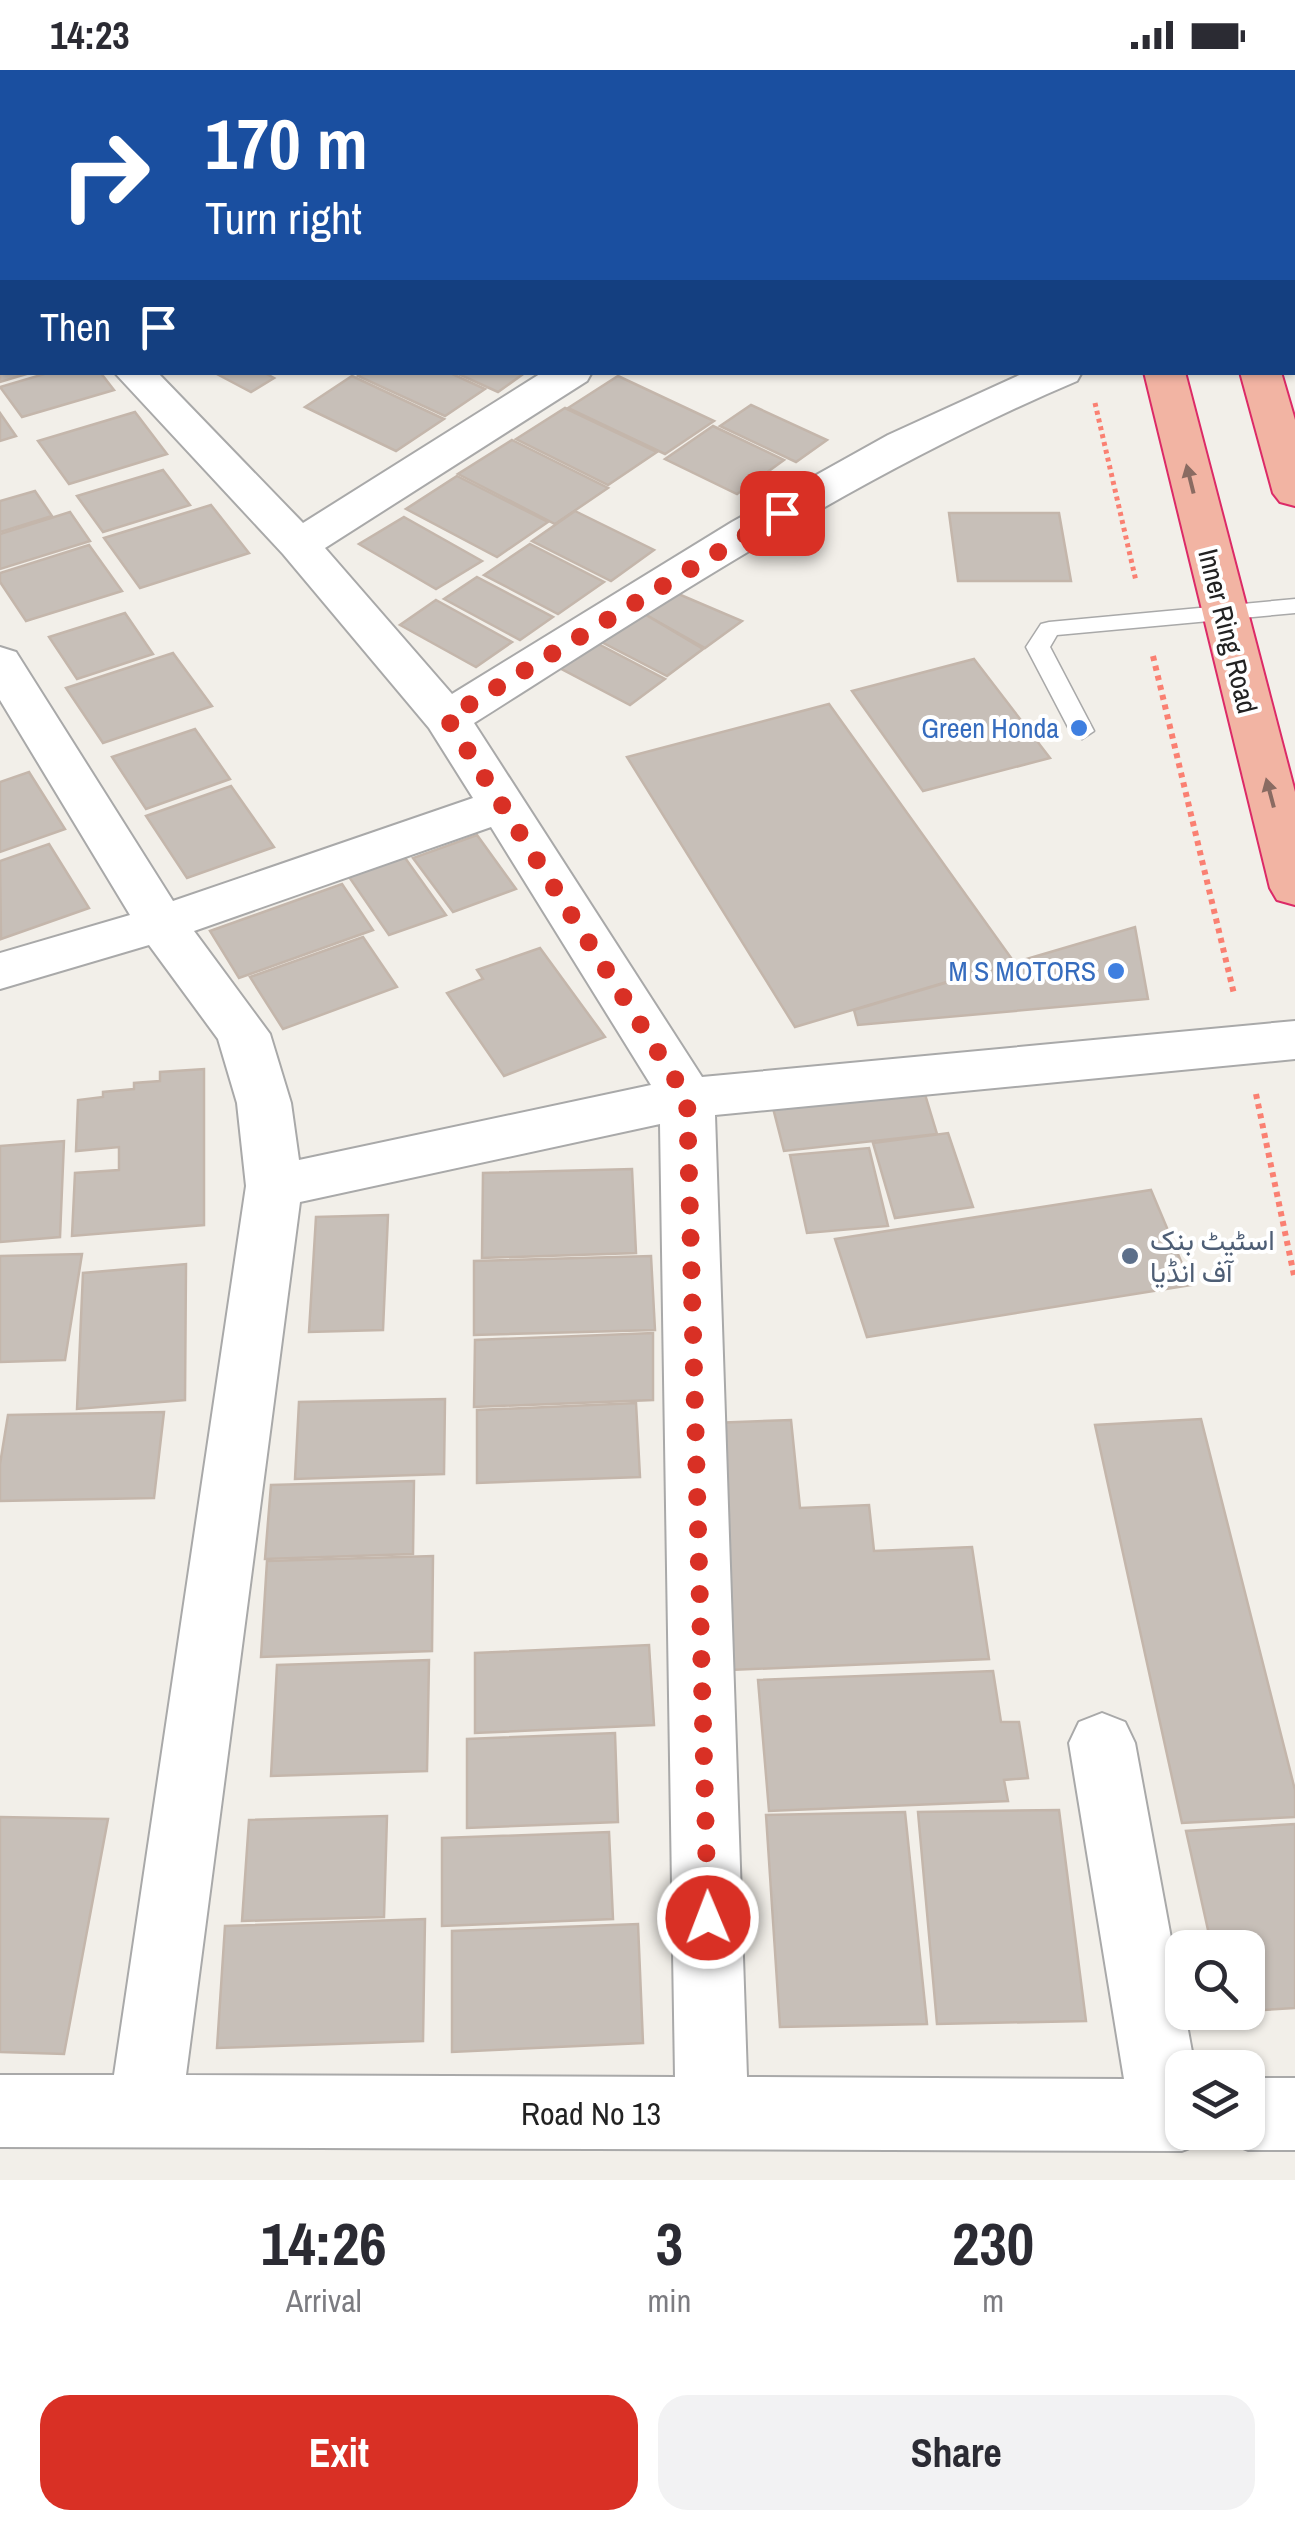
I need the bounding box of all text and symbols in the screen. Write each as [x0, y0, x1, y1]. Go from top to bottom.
text: 14:23 [50, 10, 130, 61]
text: 170 m [205, 97, 368, 191]
icon: right [40, 110, 170, 240]
text: Turn right [205, 187, 362, 248]
icon: arrive [131, 300, 186, 355]
text: Then [40, 302, 111, 353]
one-way arrow [1182, 463, 1197, 494]
pin [740, 471, 825, 556]
icon: arrive [755, 486, 810, 541]
street label: Inner Ring Road [1189, 545, 1267, 717]
place label: Green Honda [921, 709, 1059, 747]
marker: Green Honda [1068, 717, 1090, 739]
one-way arrow [1262, 778, 1278, 809]
place label: M S MOTORS [948, 952, 1096, 990]
marker: M S MOTORS [1105, 960, 1127, 982]
place label: اسٹیٹ بنک آف انڈیا [1150, 1221, 1275, 1291]
marker: اسٹیٹ بنک آف انڈیا [1119, 1245, 1141, 1267]
position arrow [656, 1866, 760, 1970]
map controls [1165, 1930, 1265, 2150]
button: search [1165, 1930, 1265, 2030]
button: layers [1165, 2050, 1265, 2150]
street label: Road No 13 [521, 2092, 661, 2135]
text: 14:26 [261, 2203, 387, 2284]
text: 3 [656, 2203, 683, 2284]
text: 230 [952, 2203, 1034, 2284]
text: Arrival [286, 2279, 362, 2322]
text: min [647, 2279, 691, 2322]
text: m [982, 2279, 1004, 2322]
button: Exit [40, 2395, 638, 2510]
button: Share [658, 2395, 1255, 2510]

